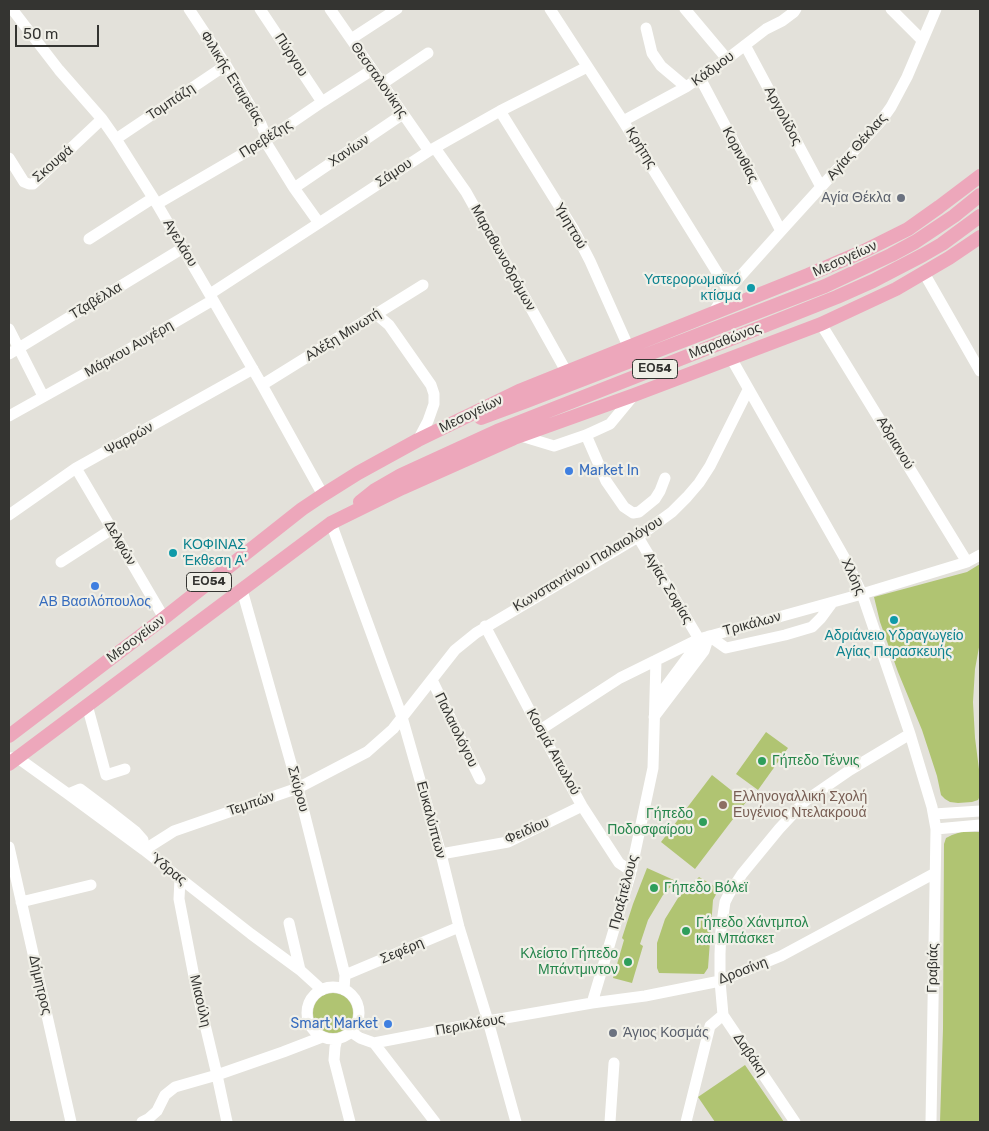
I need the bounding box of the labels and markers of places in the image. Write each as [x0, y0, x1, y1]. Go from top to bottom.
place label: Αγία Θέκλα [821, 190, 891, 206]
marker: Αγία Θέκλα [895, 192, 907, 204]
place label: Υστερορωμαϊκό κτίσμα [644, 272, 741, 304]
marker: Υστερορωμαϊκό κτίσμα [745, 282, 757, 294]
place label: Market In [579, 463, 639, 479]
marker: Market In [563, 465, 575, 477]
place label: ΚΟΦΙΝΑΣ Έκθεση Α' [183, 537, 247, 570]
marker: ΚΟΦΙΝΑΣ Έκθεση Α' [167, 547, 179, 559]
marker: ΑΒ Βασιλόπουλος [89, 580, 101, 592]
place label: ΑΒ Βασιλόπουλος [39, 594, 151, 610]
marker: Αδριάνειο Υδραγωγείο Αγίας Παρασκευής [888, 614, 900, 626]
place label: Αδριάνειο Υδραγωγείο Αγίας Παρασκευής [824, 628, 964, 660]
place label: Γήπεδο Τέννις [772, 753, 860, 769]
marker: Γήπεδο Τέννις [756, 755, 768, 767]
place label: Ελληνογαλλική Σχολή Ευγένιος Ντελακρουά [733, 789, 867, 822]
marker: Ελληνογαλλική Σχολή Ευγένιος Ντελακρουά [717, 799, 729, 811]
place label: Γήπεδο Ποδοσφαίρου [607, 806, 693, 839]
marker: Γήπεδο Ποδοσφαίρου [697, 816, 709, 828]
place label: Γήπεδο Βόλεϊ [664, 880, 748, 896]
marker: Γήπεδο Βόλεϊ [648, 882, 660, 894]
place label: Γήπεδο Χάντμπολ και Μπάσκετ [696, 915, 808, 948]
marker: Γήπεδο Χάντμπολ και Μπάσκετ [680, 925, 692, 937]
place label: Κλείστο Γήπεδο Μπάντμιντον [520, 946, 618, 979]
marker: Κλείστο Γήπεδο Μπάντμιντον [622, 956, 634, 968]
place label: Smart Market [291, 1016, 378, 1032]
marker: Smart Market [382, 1018, 394, 1030]
place label: Άγιος Κοσμάς [623, 1025, 709, 1041]
marker: Άγιος Κοσμάς [607, 1027, 619, 1039]

